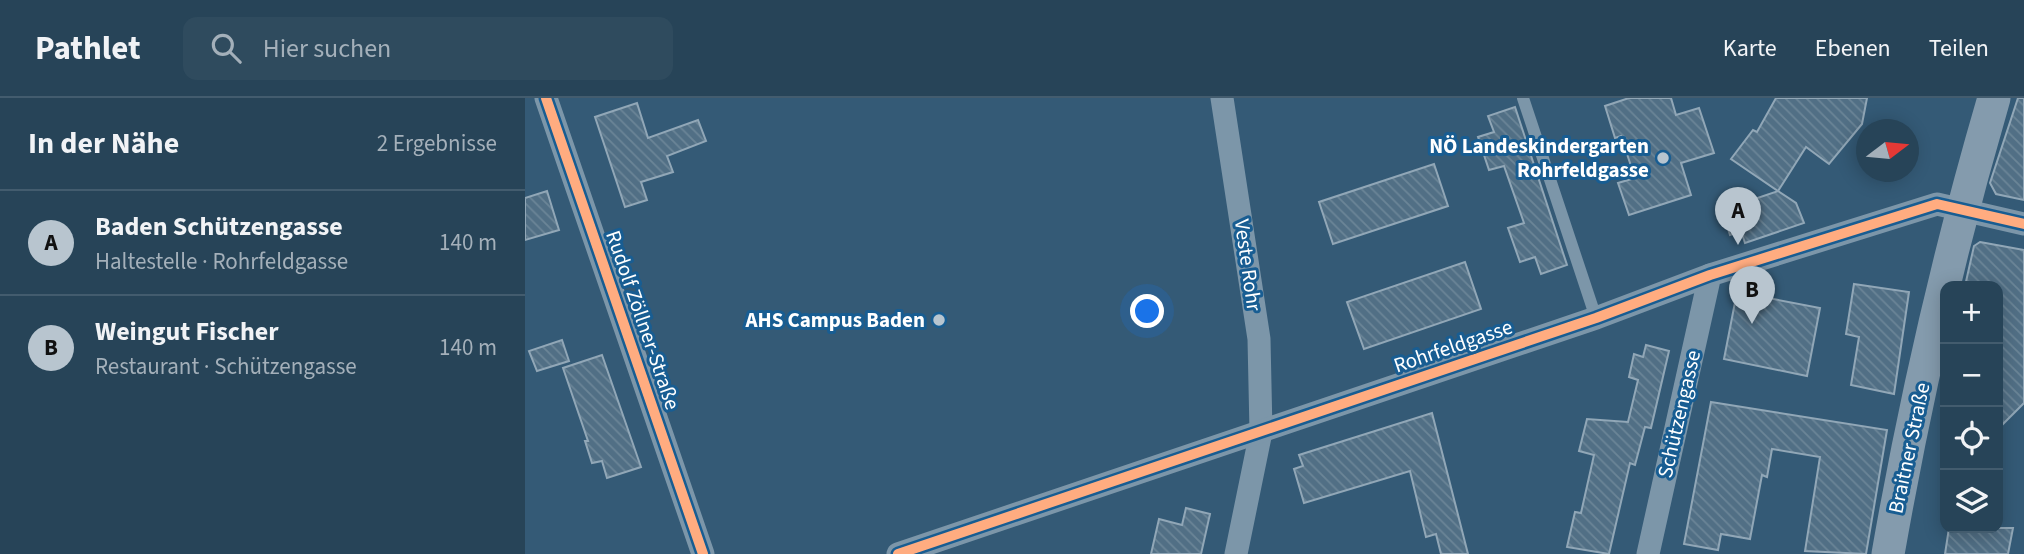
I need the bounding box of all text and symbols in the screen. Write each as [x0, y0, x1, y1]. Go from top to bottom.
search box [183, 17, 673, 80]
text: Pathlet [35, 25, 141, 72]
icon: search [207, 29, 245, 67]
text: Hier suchen [263, 30, 391, 67]
text: Karte [1723, 31, 1777, 66]
text: Ebenen [1815, 31, 1891, 66]
text: Teilen [1929, 31, 1989, 66]
north arrow [1856, 119, 1919, 182]
text: In der Nähe [28, 122, 179, 165]
text: 2 Ergebnisse [377, 127, 497, 160]
place label: NÖ Landeskindergarten Rohrfeldgasse [1429, 131, 1649, 185]
marker: NÖ Landeskindergarten Rohrfeldgasse [1655, 150, 1671, 166]
pin: A [1715, 187, 1761, 245]
text: Baden Schützengasse [95, 208, 343, 245]
street label: Veste Rohr [1227, 217, 1269, 314]
text: A [44, 226, 58, 259]
text: 140 m [439, 226, 497, 259]
street label: Rudolf Zöllner-Straße [598, 226, 688, 414]
text: Haltestelle · Rohrfeldgasse [95, 245, 348, 278]
pin: B [1729, 266, 1775, 324]
map controls [1940, 281, 2003, 533]
button: + [1940, 281, 2003, 344]
your location [1130, 294, 1164, 328]
place label: AHS Campus Baden [744, 305, 925, 335]
marker: AHS Campus Baden [931, 312, 947, 328]
street label: Rohrfeldgasse [1389, 312, 1517, 380]
text: Weingut Fischer [95, 313, 279, 350]
text: B [44, 331, 58, 364]
text: 140 m [439, 331, 497, 364]
button: − [1940, 344, 2003, 407]
street label: Schützengasse [1650, 347, 1708, 481]
text: Restaurant · Schützengasse [95, 350, 357, 383]
street label: Braitner Straße [1880, 380, 1938, 516]
button: locate [1940, 407, 2003, 470]
button: layers [1940, 470, 2003, 533]

